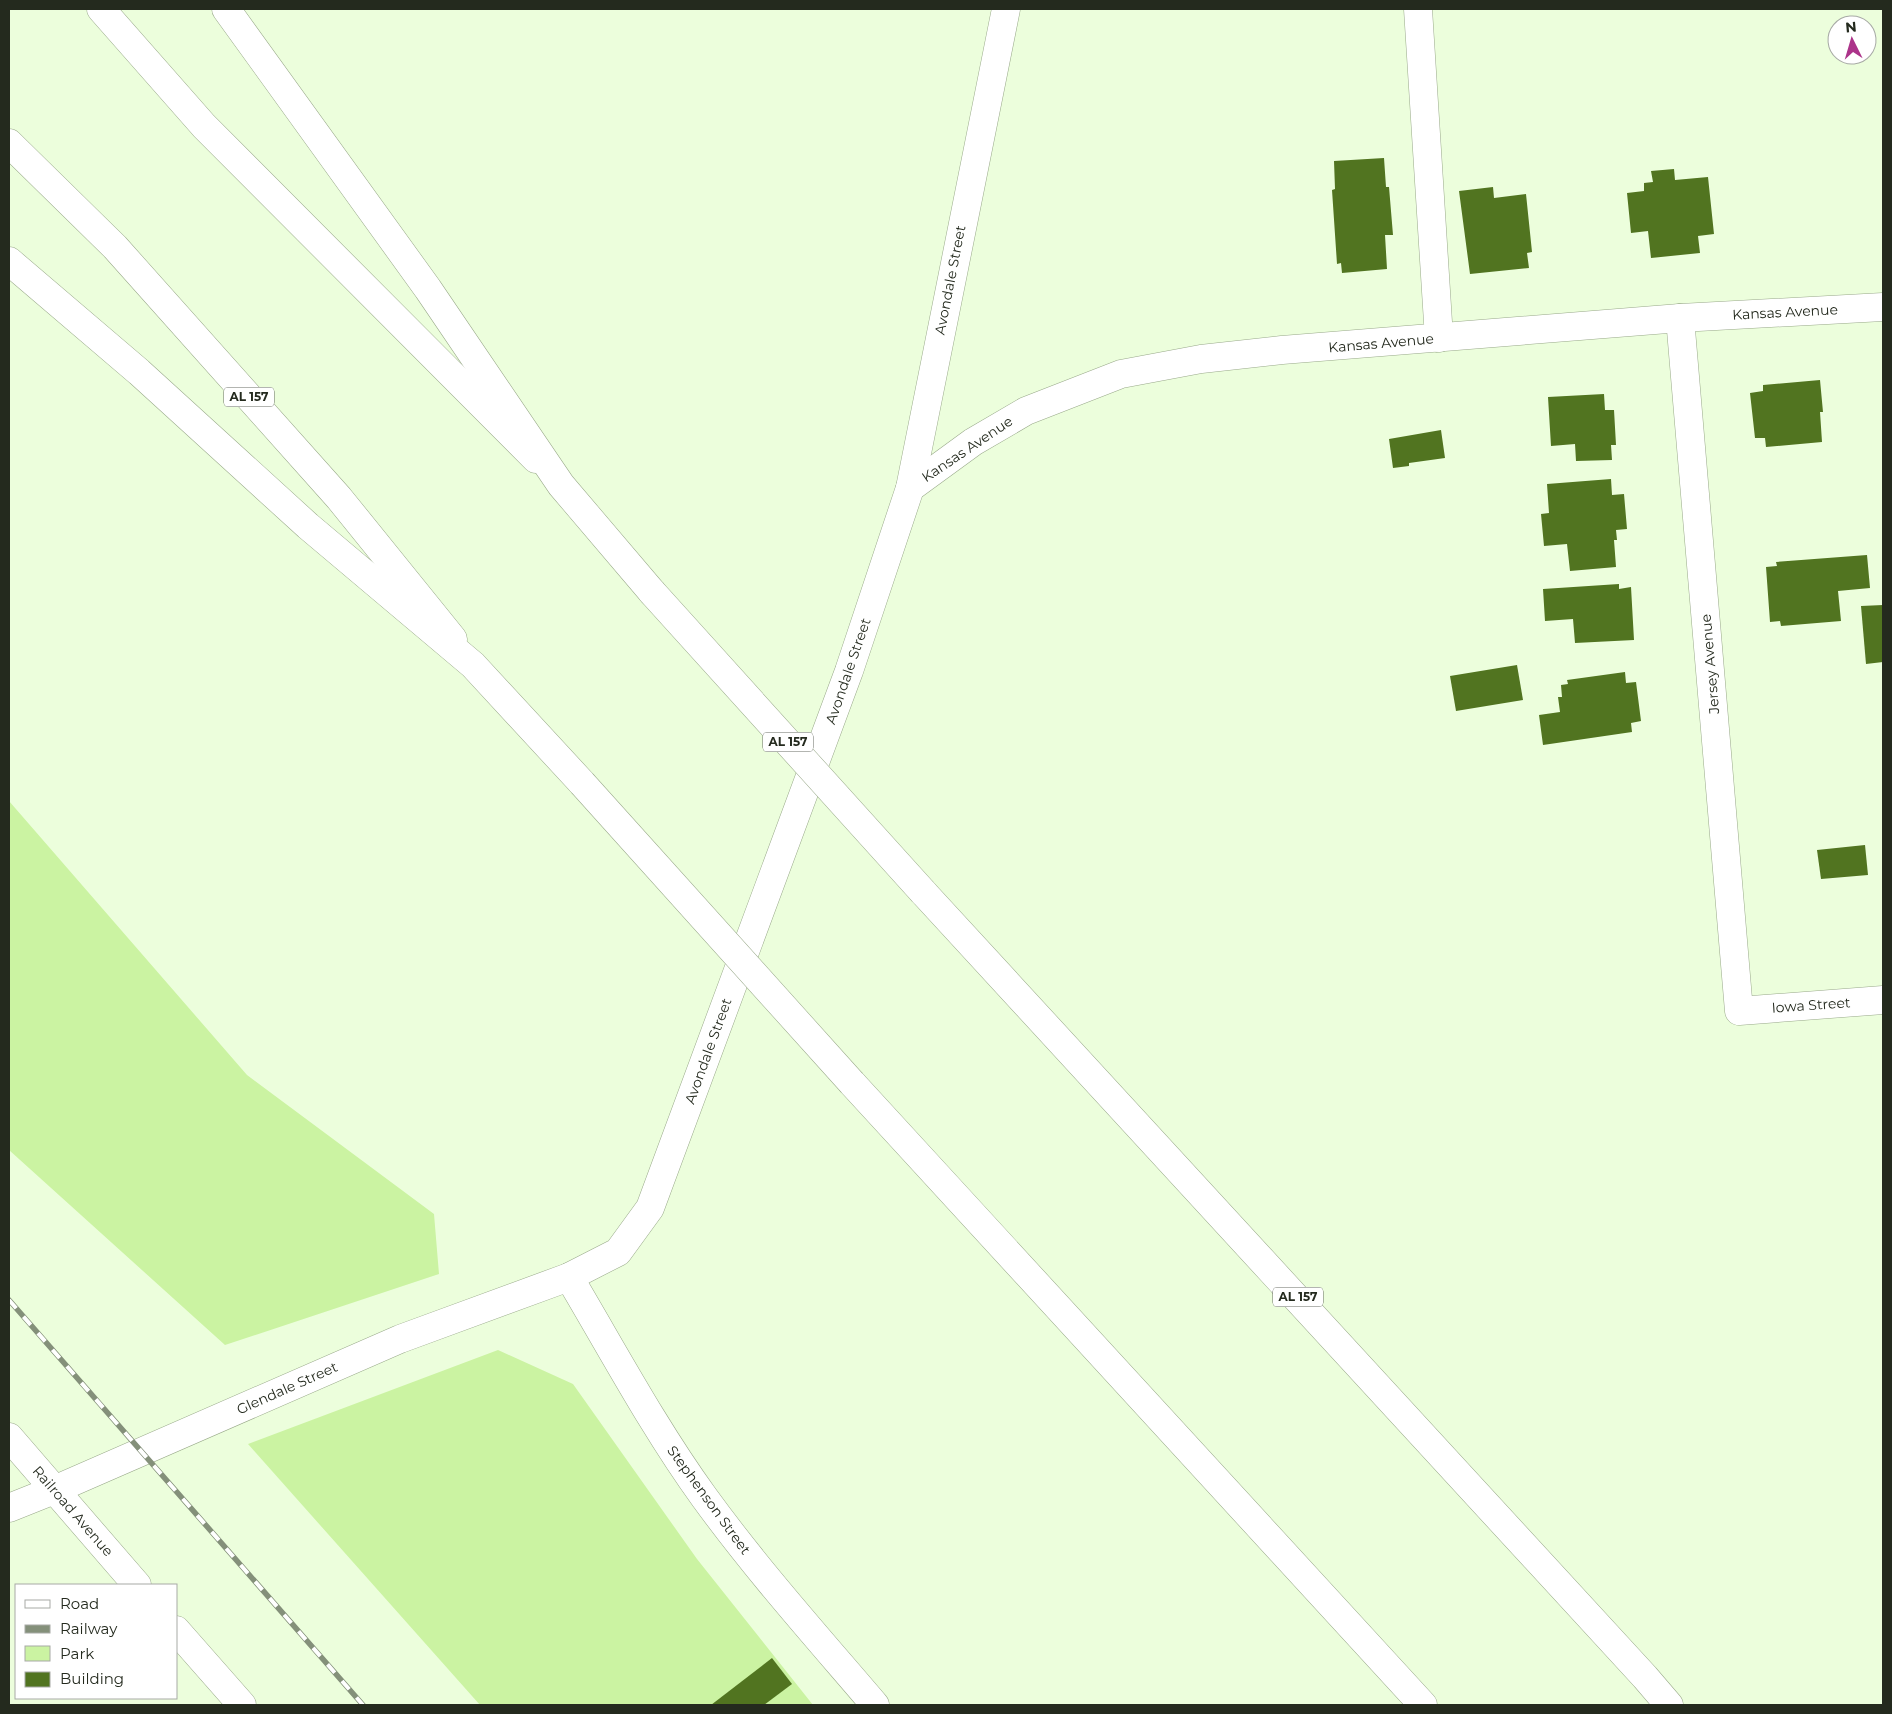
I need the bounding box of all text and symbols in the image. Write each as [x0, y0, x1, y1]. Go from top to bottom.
north arrow [1827, 15, 1877, 65]
text: N [1844, 18, 1857, 37]
street label: Avondale Street [931, 223, 970, 336]
street label: Kansas Avenue [1732, 300, 1838, 324]
street label: Kansas Avenue [1327, 329, 1435, 357]
road number: AL 157 [224, 388, 274, 407]
street label: Kansas Avenue [918, 412, 1016, 486]
street label: Jersey Avenue [1697, 613, 1723, 716]
street label: Avondale Street [821, 615, 875, 727]
road number: AL 157 [763, 732, 813, 752]
street label: Iowa Street [1771, 993, 1851, 1017]
street label: Avondale Street [681, 995, 736, 1106]
road number: AL 157 [1273, 1288, 1323, 1306]
street label: Glendale Street [234, 1358, 340, 1418]
street label: Stephenson Street [663, 1442, 755, 1558]
street label: Railroad Avenue [29, 1462, 117, 1560]
legend [15, 1584, 178, 1699]
text: Road [60, 1594, 99, 1613]
text: Railway [60, 1619, 118, 1638]
text: Park [60, 1644, 94, 1663]
text: Building [60, 1669, 124, 1688]

